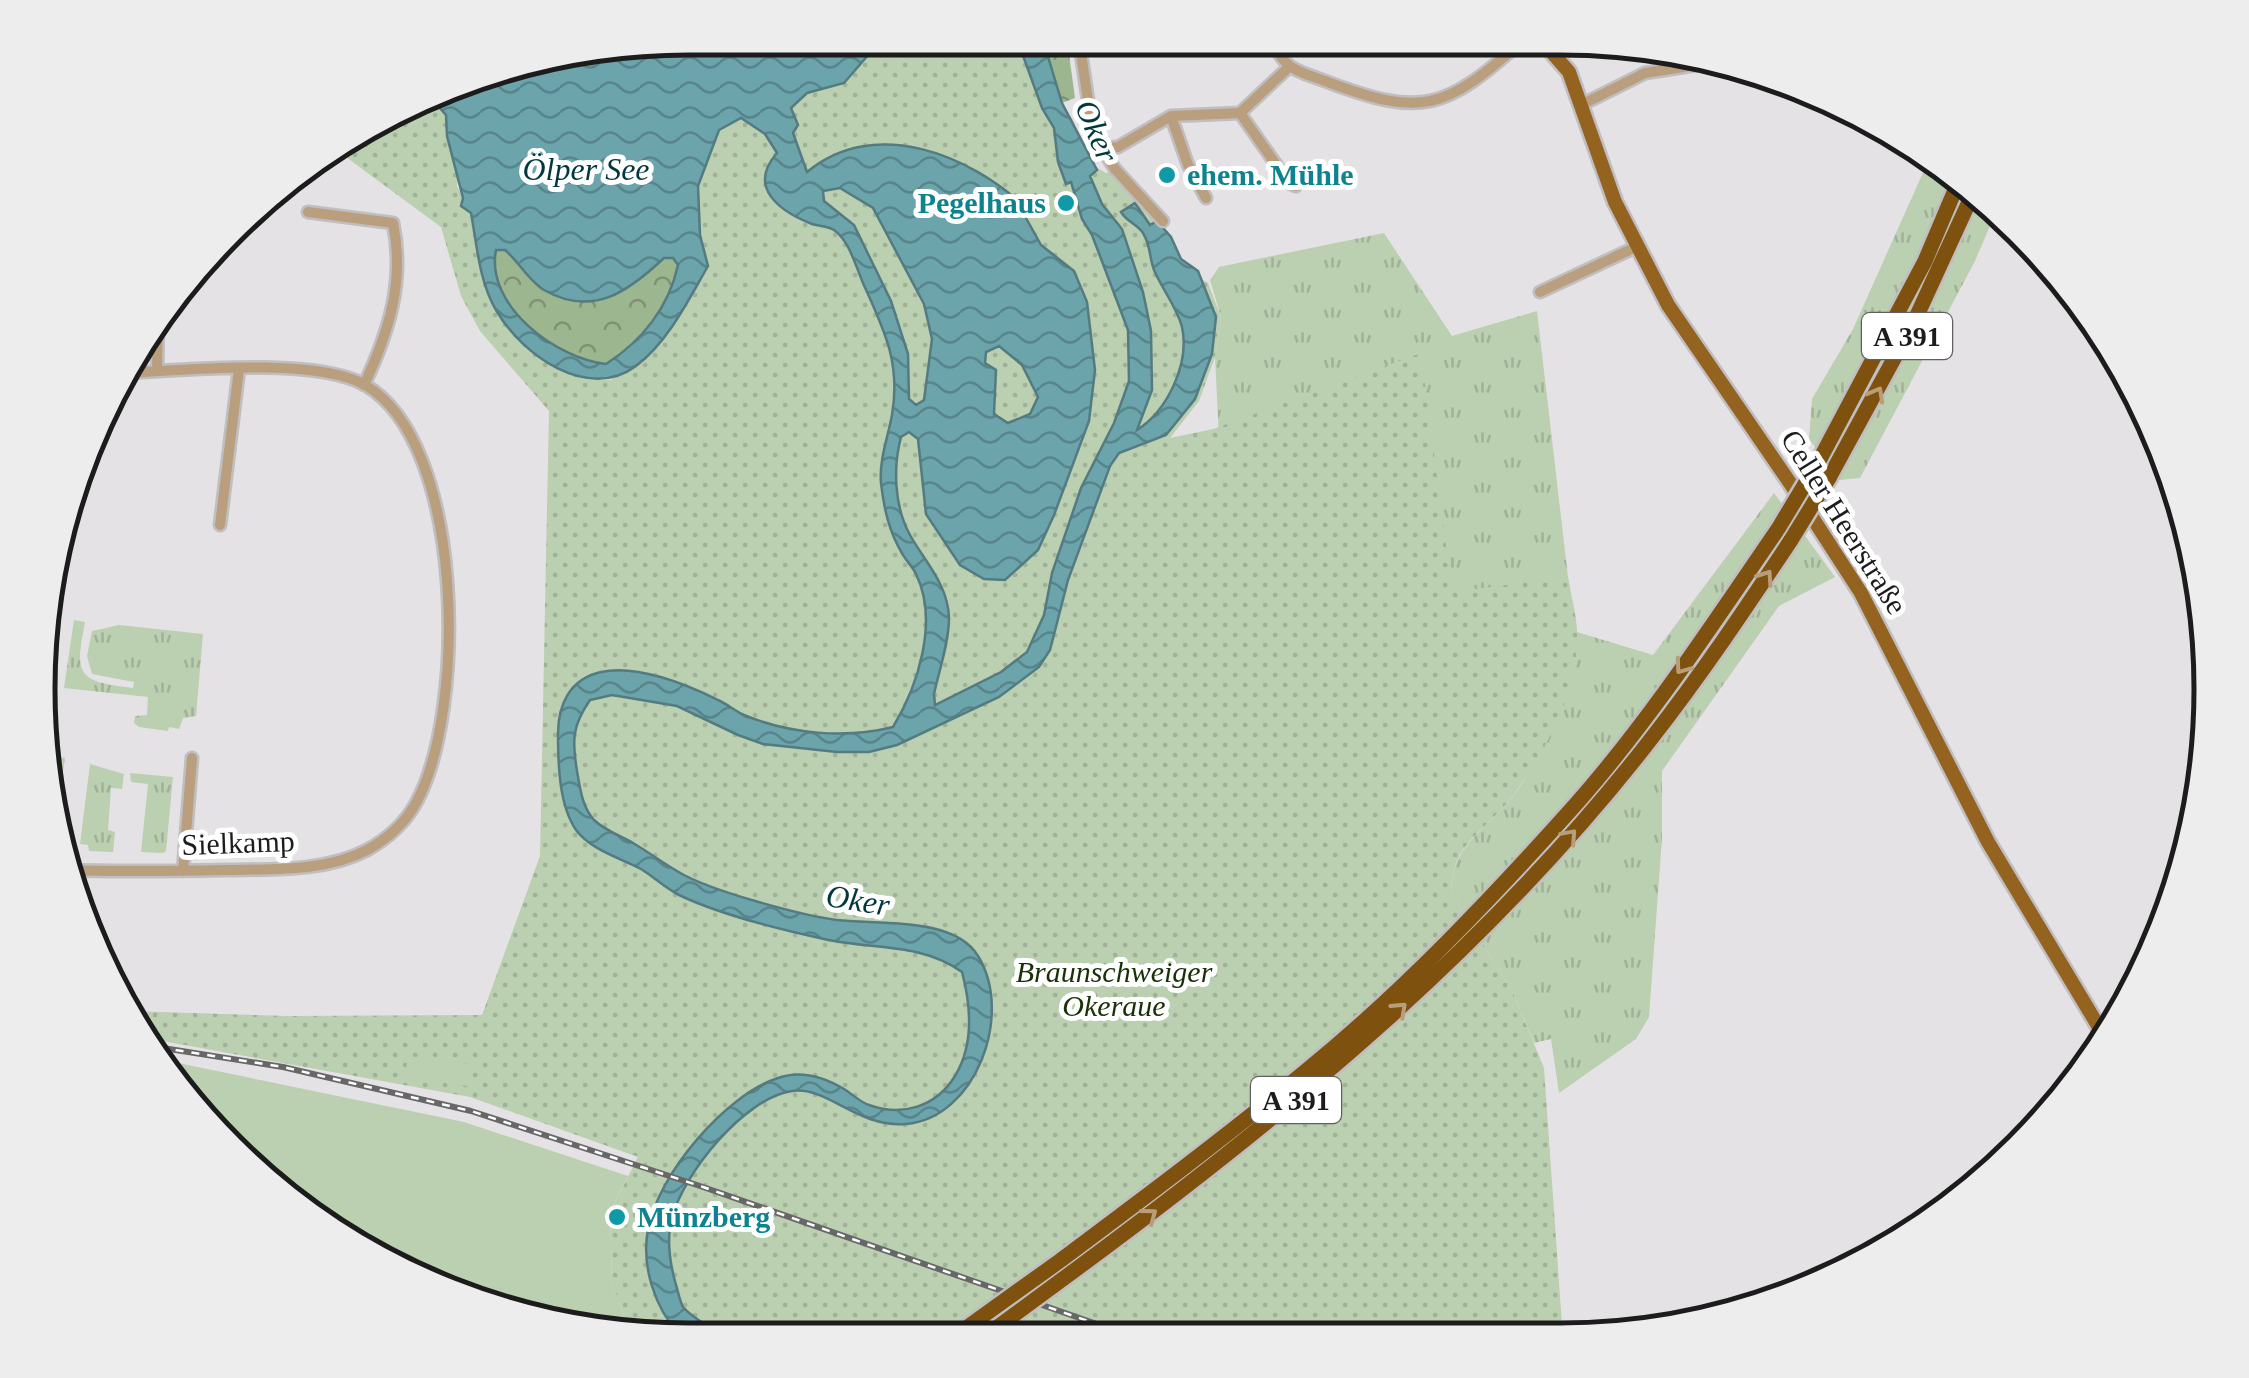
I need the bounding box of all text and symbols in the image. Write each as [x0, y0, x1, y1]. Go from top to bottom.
water label: Oker [1068, 95, 1126, 168]
water label: Ölper See [522, 151, 650, 187]
place label: ehem. Mühle [1187, 158, 1354, 191]
marker: ehem. Mühle [1156, 164, 1178, 186]
place label: Pegelhaus [918, 186, 1046, 219]
marker: Pegelhaus [1055, 192, 1077, 214]
road number: A 391 [1862, 313, 1952, 359]
one-way arrow [1865, 386, 1884, 404]
street label: Celler Heerstraße [1775, 424, 1914, 620]
one-way arrow [1754, 570, 1772, 589]
one-way arrow [1676, 655, 1695, 674]
street label: Sielkamp [181, 824, 295, 861]
one-way arrow [1558, 829, 1576, 848]
water label: Oker [824, 877, 893, 923]
park label: Braunschweiger Okeraue [1016, 955, 1213, 1022]
one-way arrow [1388, 1003, 1407, 1021]
road number: A 391 [1251, 1077, 1341, 1123]
place label: Münzberg [637, 1200, 770, 1233]
marker: Münzberg [606, 1206, 628, 1228]
one-way arrow [1139, 1210, 1157, 1227]

